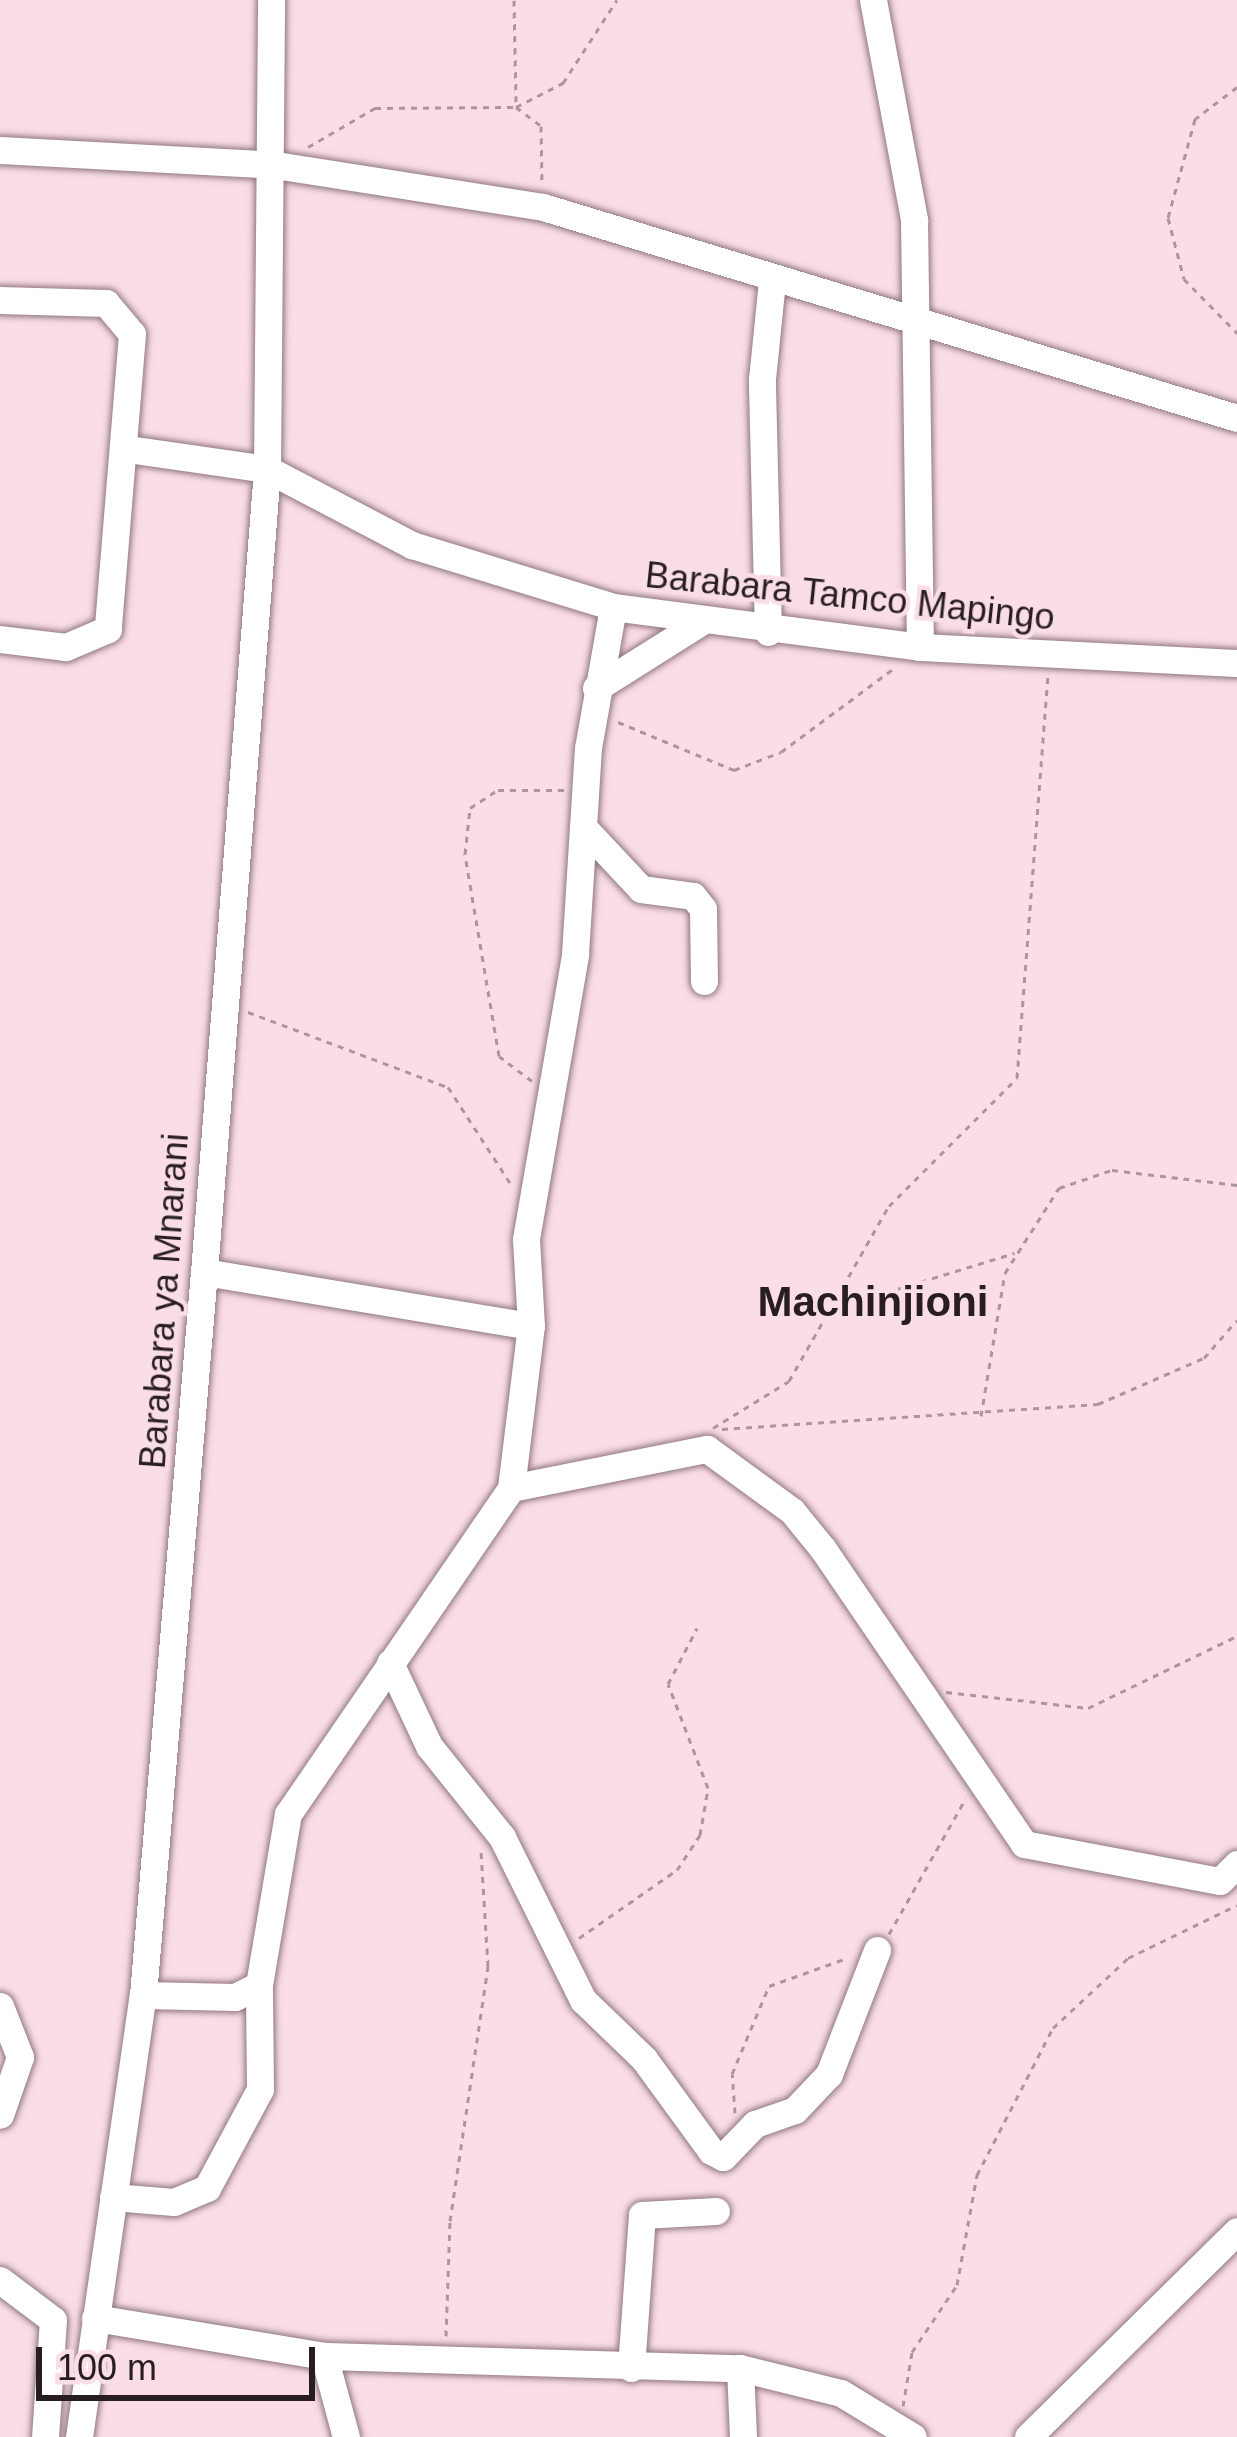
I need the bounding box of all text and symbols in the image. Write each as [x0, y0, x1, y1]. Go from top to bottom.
street label: Barabara Tamco Mapingo [643, 553, 1057, 639]
street label: Barabara ya Mnarani [131, 1132, 197, 1470]
district label: Machinjioni [758, 1277, 988, 1327]
scale bar [42, 2323, 321, 2397]
text: 100 m [57, 2347, 157, 2388]

